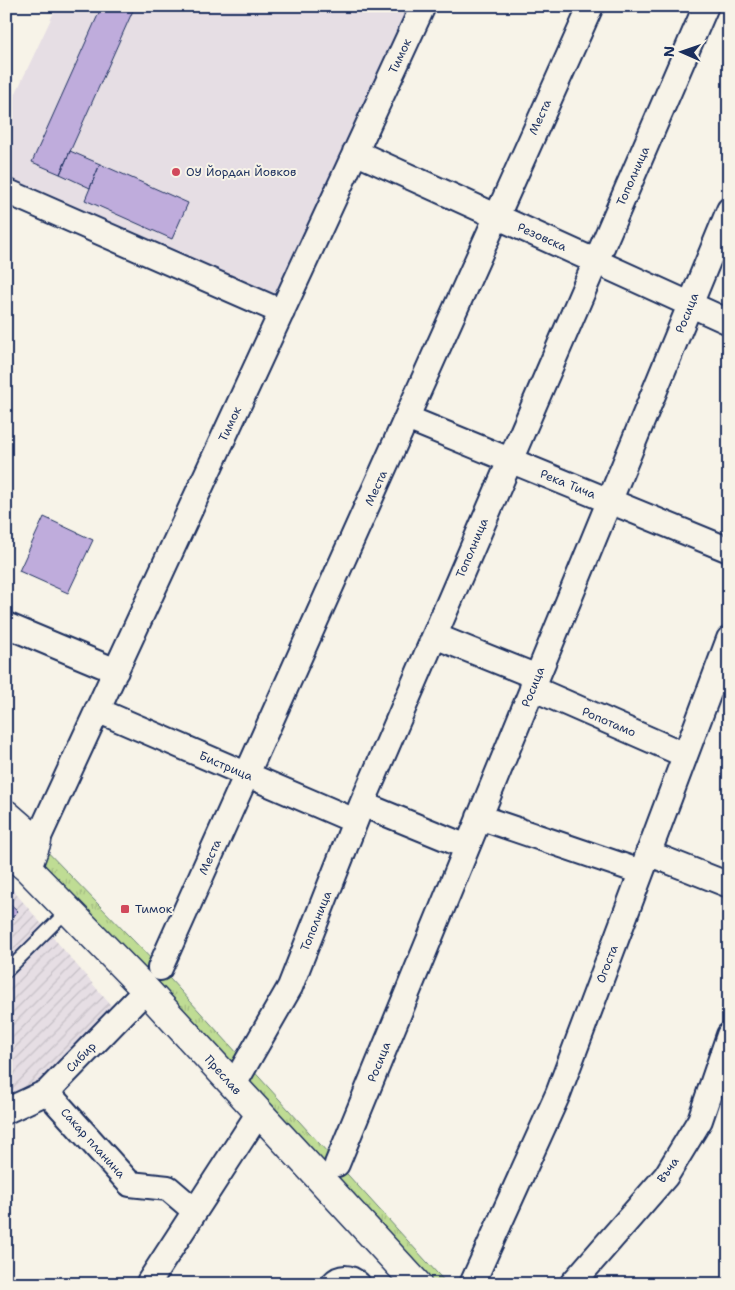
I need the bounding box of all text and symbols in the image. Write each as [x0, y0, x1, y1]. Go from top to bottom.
north arrow [658, 28, 708, 78]
street label: Тимок [385, 35, 415, 76]
text: N [660, 46, 678, 57]
street label: Места [525, 96, 555, 137]
street label: Тополница [613, 143, 653, 208]
place label: ОУ Йордан Йовков [186, 164, 296, 180]
marker: ОУ Йордан Йовков [170, 166, 182, 178]
street label: Резовска [515, 219, 570, 255]
street label: Росица [672, 290, 703, 336]
street label: Тимок [215, 403, 245, 444]
street label: Река Тича [538, 466, 599, 503]
street label: Места [361, 467, 391, 508]
street label: Тополница [452, 515, 492, 580]
street label: Росица [518, 664, 549, 710]
street label: Ропотамо [580, 703, 638, 741]
street label: Бистрица [197, 748, 256, 785]
street label: Места [195, 836, 225, 877]
street label: Тополница [297, 888, 336, 953]
place label: Тимок [135, 901, 173, 917]
marker: Тимок [119, 903, 131, 915]
street label: Огоста [592, 942, 622, 985]
street label: Сибир [63, 1038, 100, 1076]
street label: Росица [364, 1039, 395, 1085]
street label: Преслав [201, 1052, 245, 1098]
street label: Сакар планина [57, 1104, 129, 1182]
street label: Въча [653, 1154, 683, 1186]

